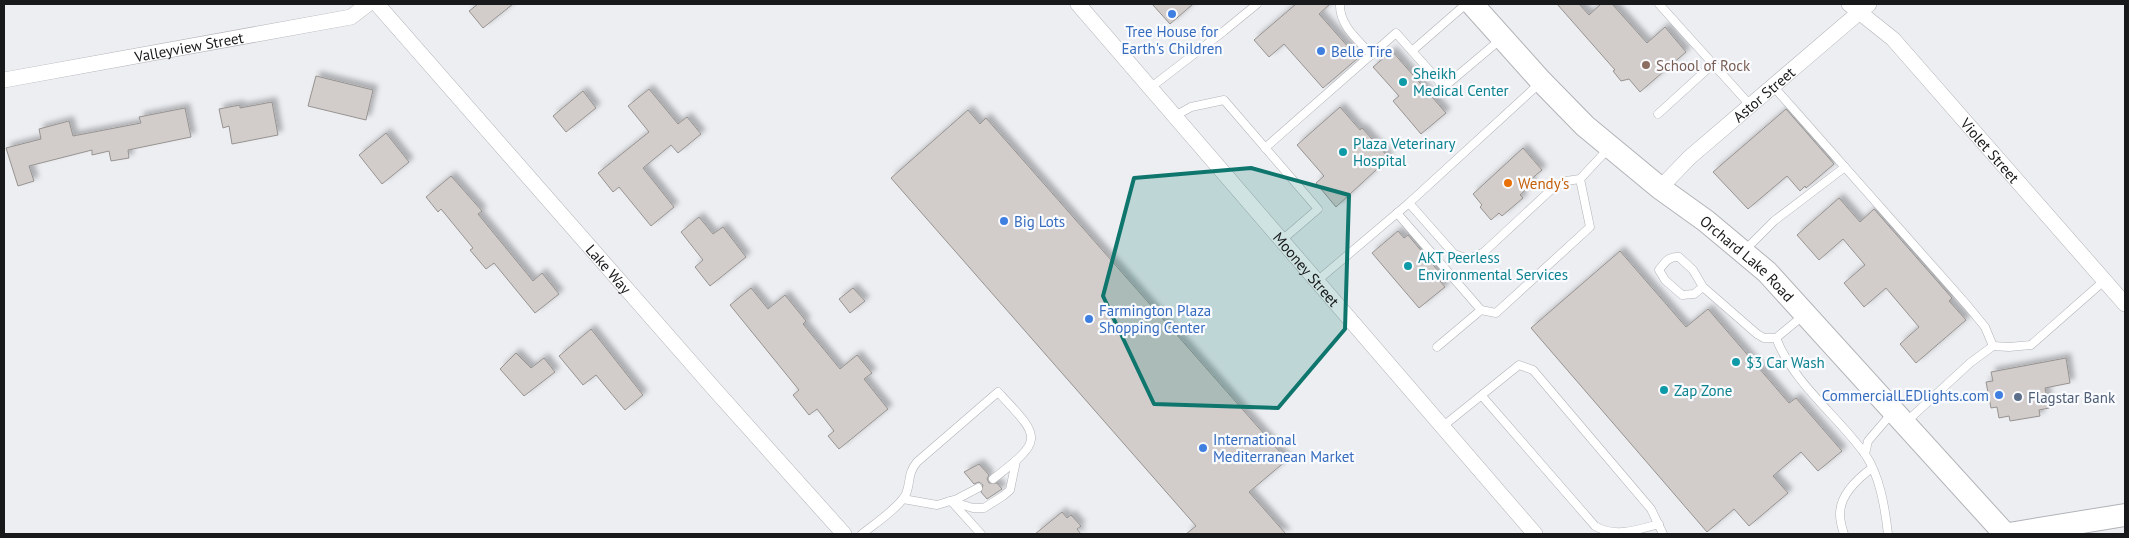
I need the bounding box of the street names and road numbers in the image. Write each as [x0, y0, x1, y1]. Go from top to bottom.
street label: Valleyview Street [132, 27, 245, 66]
street label: Astor Street [1729, 62, 1799, 126]
street label: Violet Street [1956, 113, 2024, 187]
street label: Orchard Lake Road [1696, 211, 1799, 305]
street label: Mooney Street [1269, 228, 1344, 310]
street label: Lake Way [582, 240, 636, 297]

